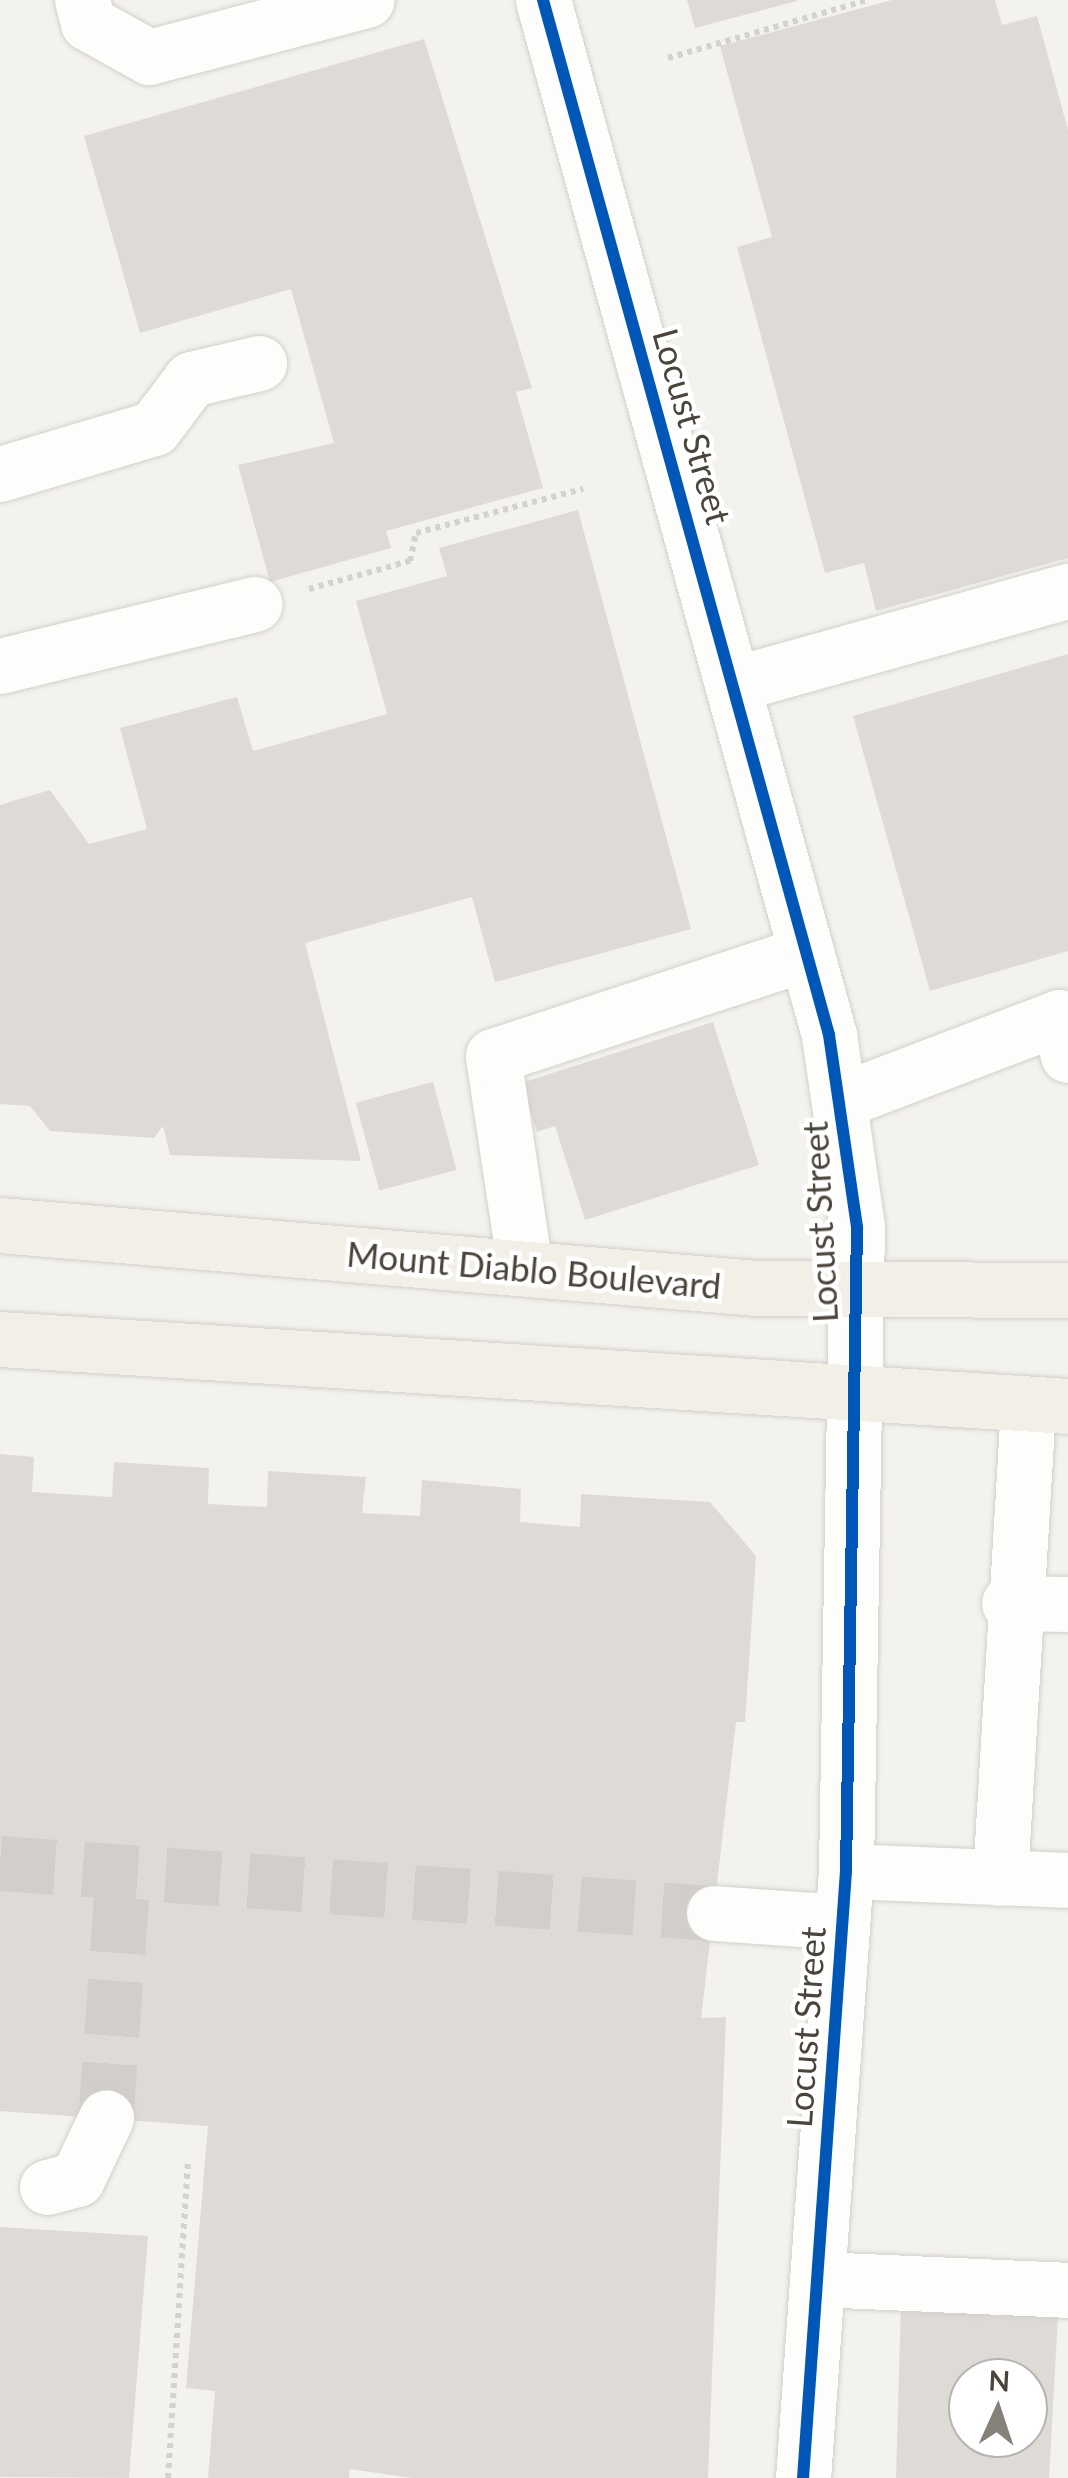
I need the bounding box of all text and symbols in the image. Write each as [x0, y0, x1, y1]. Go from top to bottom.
street label: Locust Street [645, 323, 741, 529]
street label: Locust Street [793, 1120, 845, 1324]
street label: Mount Diablo Boulevard [345, 1232, 723, 1306]
street label: Locust Street [777, 1925, 833, 2129]
north arrow [948, 2358, 1048, 2458]
text: N [988, 2362, 1011, 2398]

